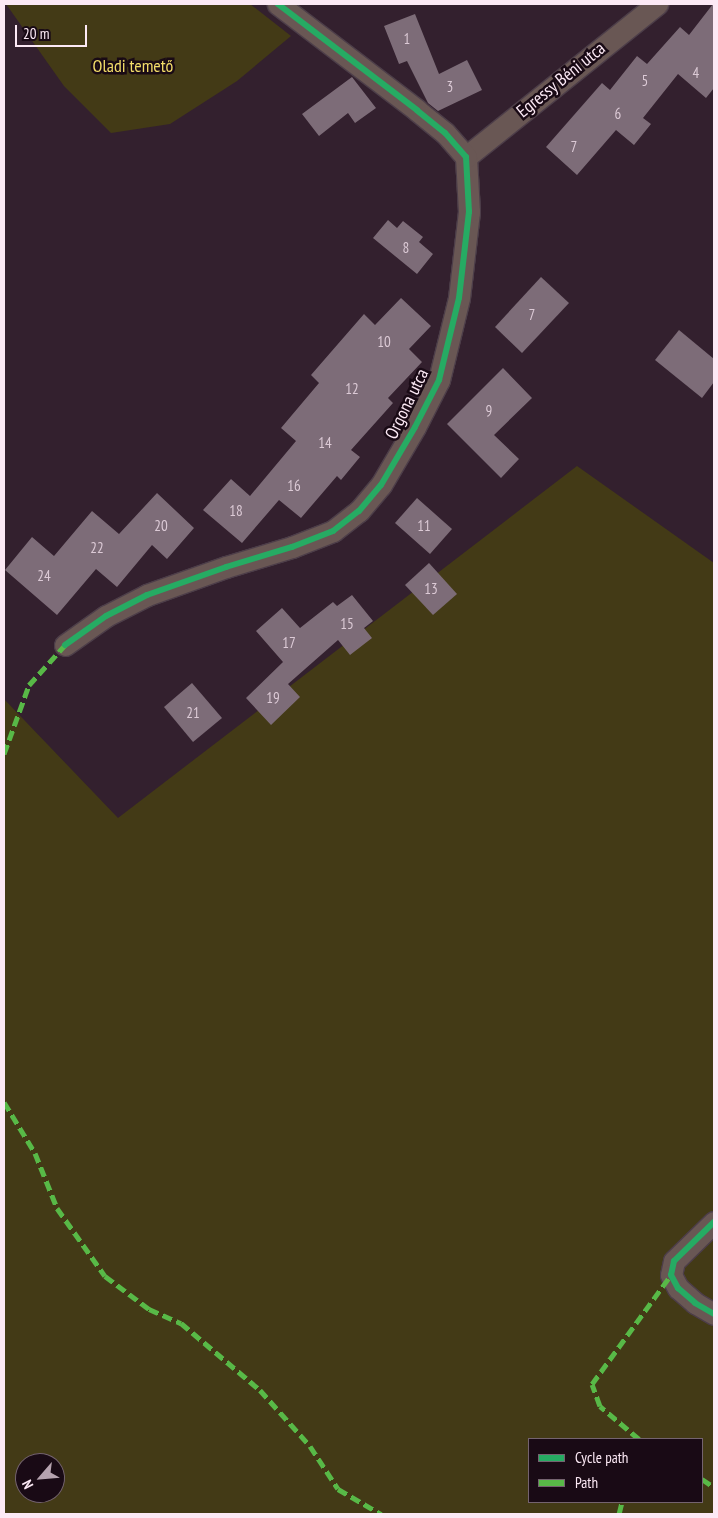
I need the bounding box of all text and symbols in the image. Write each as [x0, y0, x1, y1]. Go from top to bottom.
scale bar [18, 15, 90, 47]
text: 20 m [23, 24, 49, 43]
house number: 1 [404, 30, 410, 48]
street label: Egressy Béni utca [512, 38, 610, 122]
park label: Oladi temető [93, 55, 173, 77]
house number: 4 [693, 64, 699, 82]
house number: 5 [642, 72, 648, 90]
house number: 3 [447, 78, 453, 96]
house number: 6 [615, 105, 621, 123]
house number: 7 [571, 138, 577, 156]
house number: 8 [403, 239, 409, 257]
house number: 7 [529, 306, 535, 324]
house number: 10 [377, 333, 391, 351]
street label: Orgona utca [381, 365, 433, 443]
house number: 12 [345, 380, 359, 398]
house number: 9 [486, 402, 492, 420]
house number: 14 [318, 434, 332, 452]
house number: 16 [287, 477, 301, 495]
house number: 18 [229, 502, 243, 520]
house number: 20 [154, 517, 168, 535]
house number: 11 [417, 517, 431, 535]
house number: 22 [90, 539, 104, 557]
house number: 24 [37, 567, 51, 585]
house number: 13 [424, 580, 438, 598]
house number: 15 [340, 615, 354, 633]
house number: 17 [282, 634, 296, 652]
house number: 19 [266, 689, 280, 707]
house number: 21 [186, 704, 200, 722]
legend [528, 1438, 703, 1503]
text: Cycle path [575, 1448, 628, 1467]
north arrow [15, 1453, 65, 1503]
text: Path [575, 1473, 598, 1492]
text: N [18, 1477, 37, 1492]

